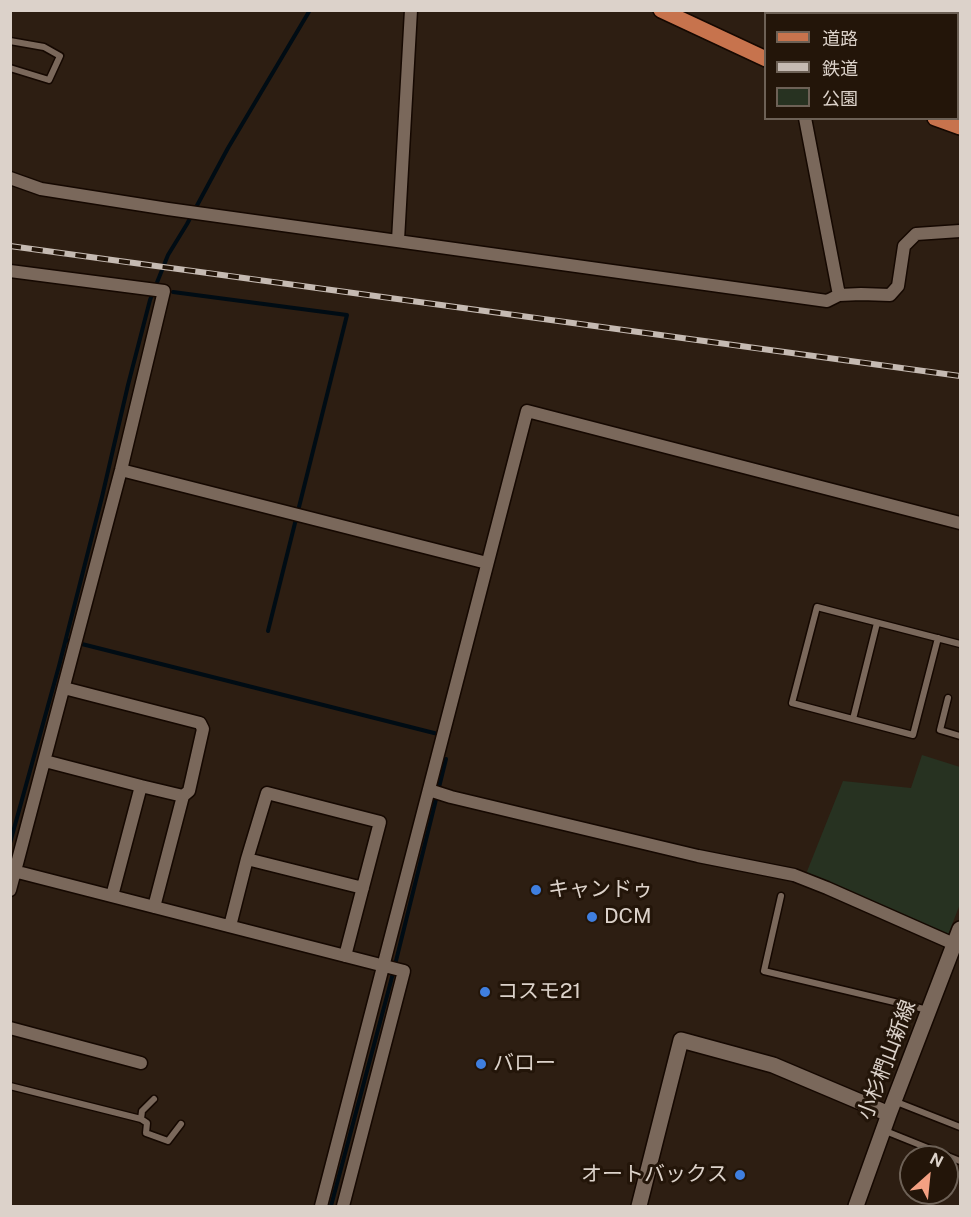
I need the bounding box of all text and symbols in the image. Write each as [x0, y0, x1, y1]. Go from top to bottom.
legend [764, 12, 959, 120]
text: 道路 [822, 28, 858, 49]
text: 鉄道 [822, 58, 858, 79]
text: 公園 [822, 88, 858, 109]
place label: キャンドゥ [548, 877, 653, 903]
marker: キャンドゥ [529, 883, 543, 897]
place label: DCM [604, 904, 652, 930]
marker: DCM [585, 910, 599, 924]
place label: コスモ21 [497, 979, 581, 1005]
marker: コスモ21 [478, 985, 492, 999]
street label: 小杉椚山新線 [853, 997, 921, 1123]
place label: バロー [493, 1051, 556, 1077]
marker: バロー [474, 1057, 488, 1071]
north arrow [899, 1145, 959, 1205]
text: N [927, 1149, 946, 1172]
place label: オートバックス [581, 1162, 728, 1188]
marker: オートバックス [733, 1168, 747, 1182]

